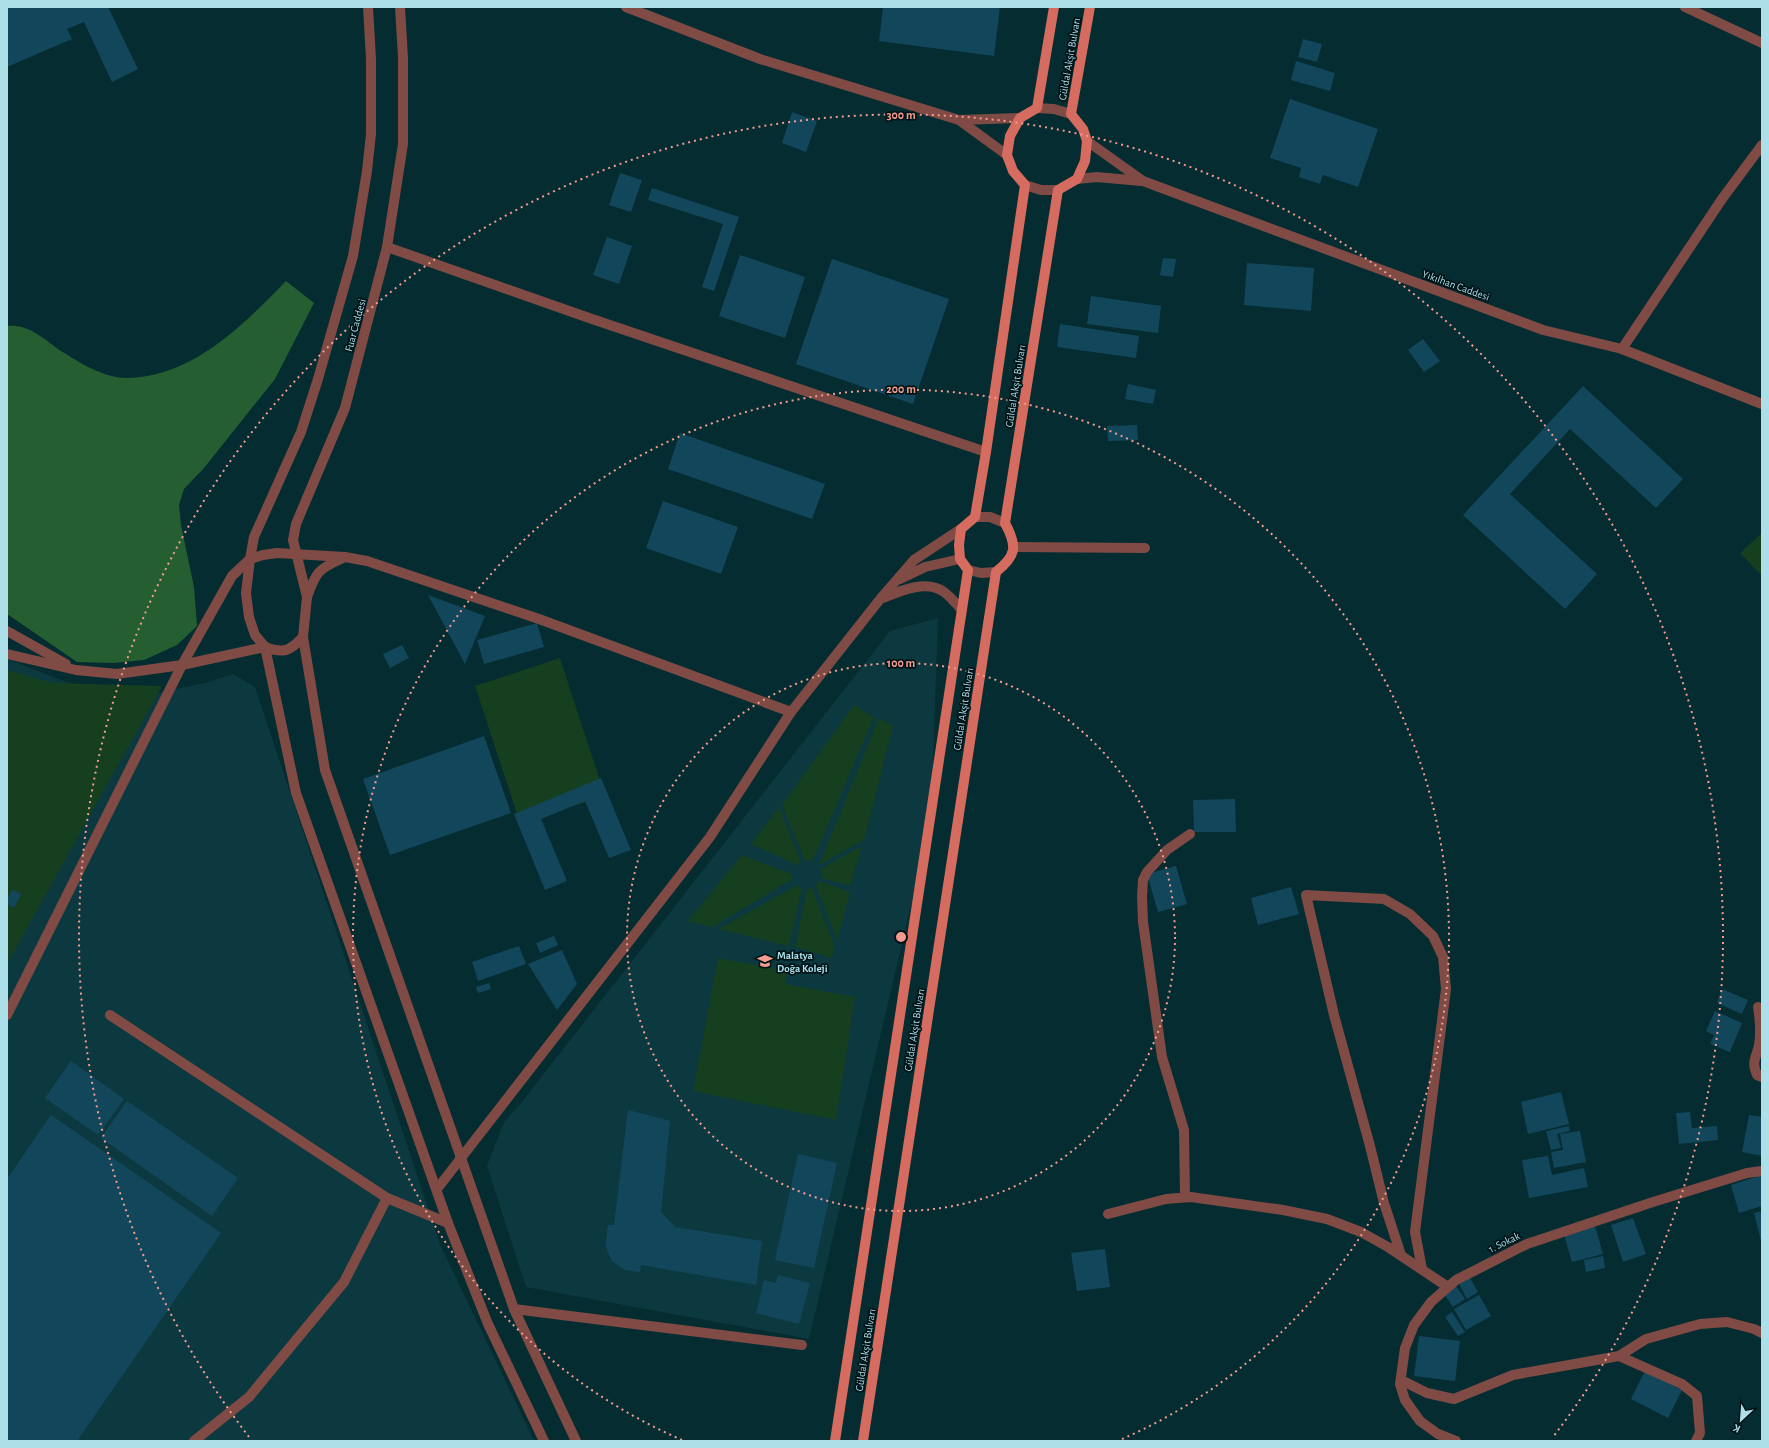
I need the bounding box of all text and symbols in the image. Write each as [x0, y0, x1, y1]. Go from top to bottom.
street label: Güldal Akşit Bulvarı [1057, 17, 1082, 101]
text: 300 m [886, 109, 916, 121]
street label: Yıkılhan Caddesi [1421, 268, 1491, 303]
street label: Fuar Caddesi [343, 298, 368, 353]
street label: Güldal Akşit Bulvarı [1004, 344, 1027, 428]
text: 200 m [886, 383, 916, 395]
text: 100 m [887, 657, 915, 669]
street label: Güldal Akşit Bulvarı [952, 667, 975, 751]
centre of rings [894, 930, 908, 944]
place label: Malatya Doğa Koleji [777, 950, 828, 974]
school or university icon: Malatya Doğa Koleji [756, 952, 774, 970]
street label: Güldal Akşit Bulvarı [903, 988, 926, 1072]
street label: 1. Sokak [1487, 1230, 1522, 1255]
street label: Güldal Akşit Bulvarı [854, 1308, 877, 1392]
north arrow [1721, 1400, 1761, 1440]
text: K [1731, 1422, 1742, 1435]

